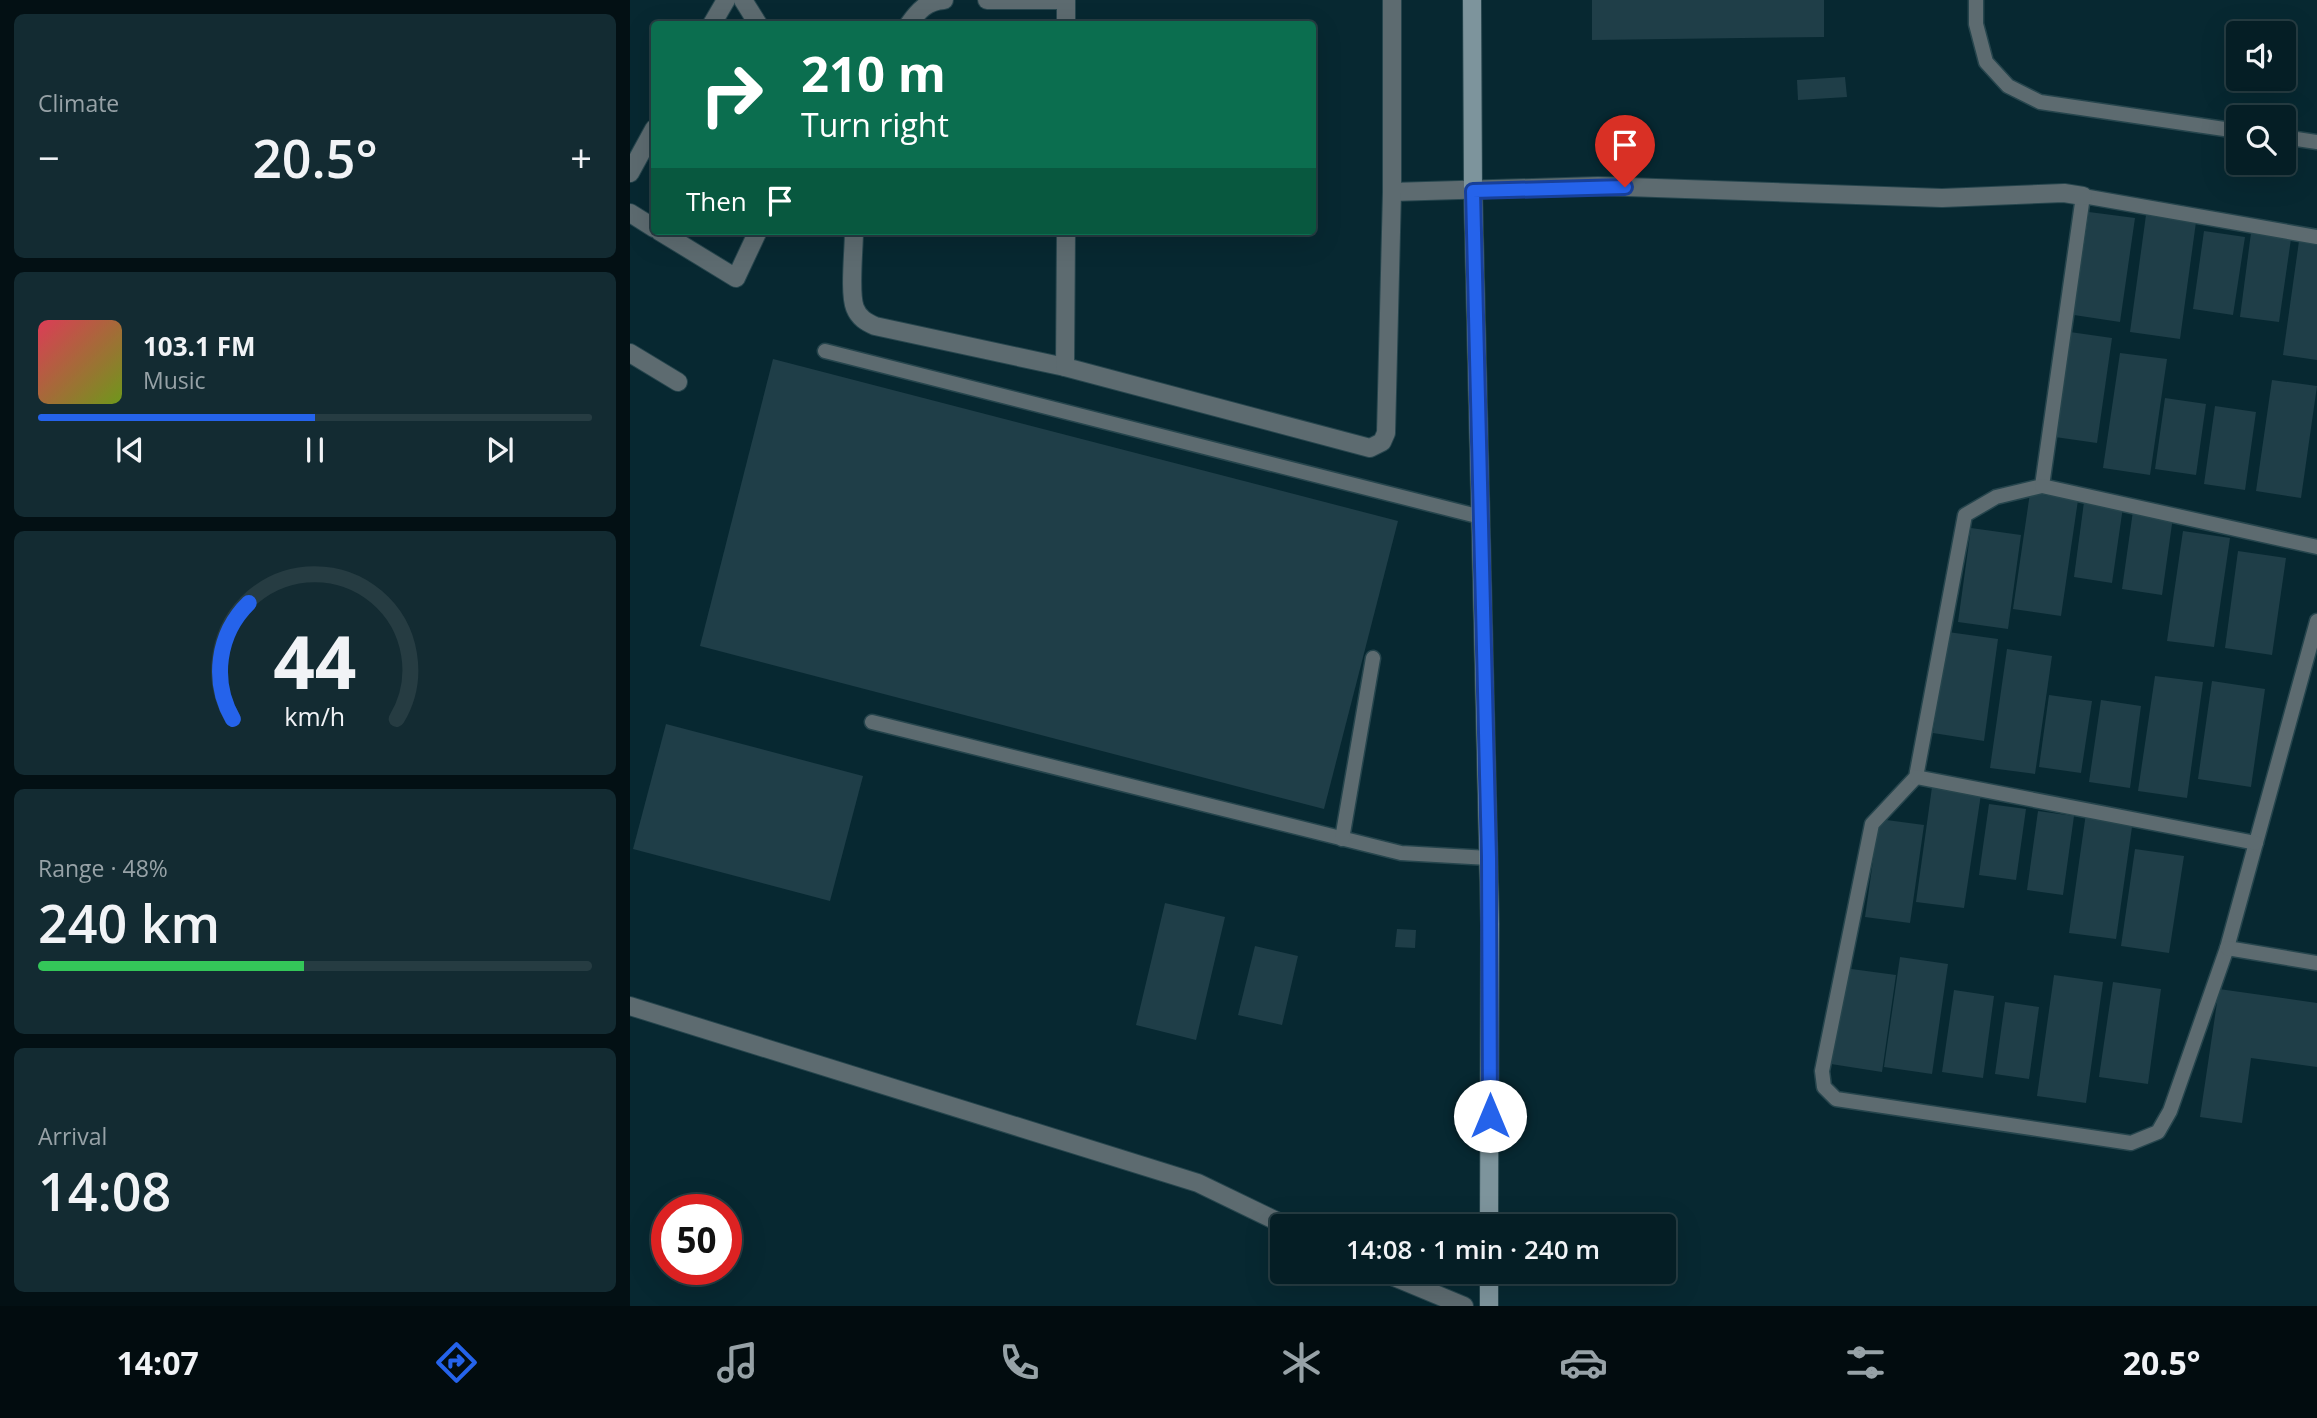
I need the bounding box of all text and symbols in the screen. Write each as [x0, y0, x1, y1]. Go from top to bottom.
map controls [2226, 21, 2296, 175]
button: sound [2226, 21, 2296, 91]
text: 210 m [801, 40, 946, 106]
icon: right [686, 49, 777, 140]
text: Climate [38, 87, 119, 119]
text: Turn right [801, 103, 949, 146]
button: search [2226, 105, 2296, 175]
pin [1595, 115, 1655, 187]
text: 20.5° [252, 122, 378, 193]
icon: arrive [1606, 126, 1644, 164]
text: − [38, 131, 60, 183]
text: + [570, 131, 592, 183]
icon: arrive [761, 182, 799, 220]
text: Then [686, 183, 747, 219]
text: 103.1 FM [143, 328, 255, 364]
text: Music [143, 364, 206, 396]
icon: previous [111, 431, 149, 469]
icon: pause [296, 431, 334, 469]
icon: next [481, 431, 519, 469]
text: 44 [273, 611, 357, 710]
text: km/h [285, 699, 345, 733]
text: Range · 48% [38, 852, 168, 884]
text: 240 km [38, 887, 220, 958]
position arrow [1453, 1079, 1527, 1153]
text: Arrival [38, 1120, 107, 1152]
text: 14:08 [38, 1155, 171, 1226]
speed limit sign: 50 [651, 1194, 742, 1285]
text: 14:08 · 1 min · 240 m [1346, 1231, 1600, 1267]
icon: directions [432, 1338, 481, 1387]
icon: music [713, 1338, 762, 1387]
icon: phone [995, 1338, 1044, 1387]
icon: climate [1277, 1338, 1326, 1387]
icon: car [1559, 1338, 1608, 1387]
icon: filters [1841, 1338, 1890, 1387]
text: 14:07 [116, 1341, 199, 1384]
text: 20.5° [2123, 1341, 2200, 1384]

